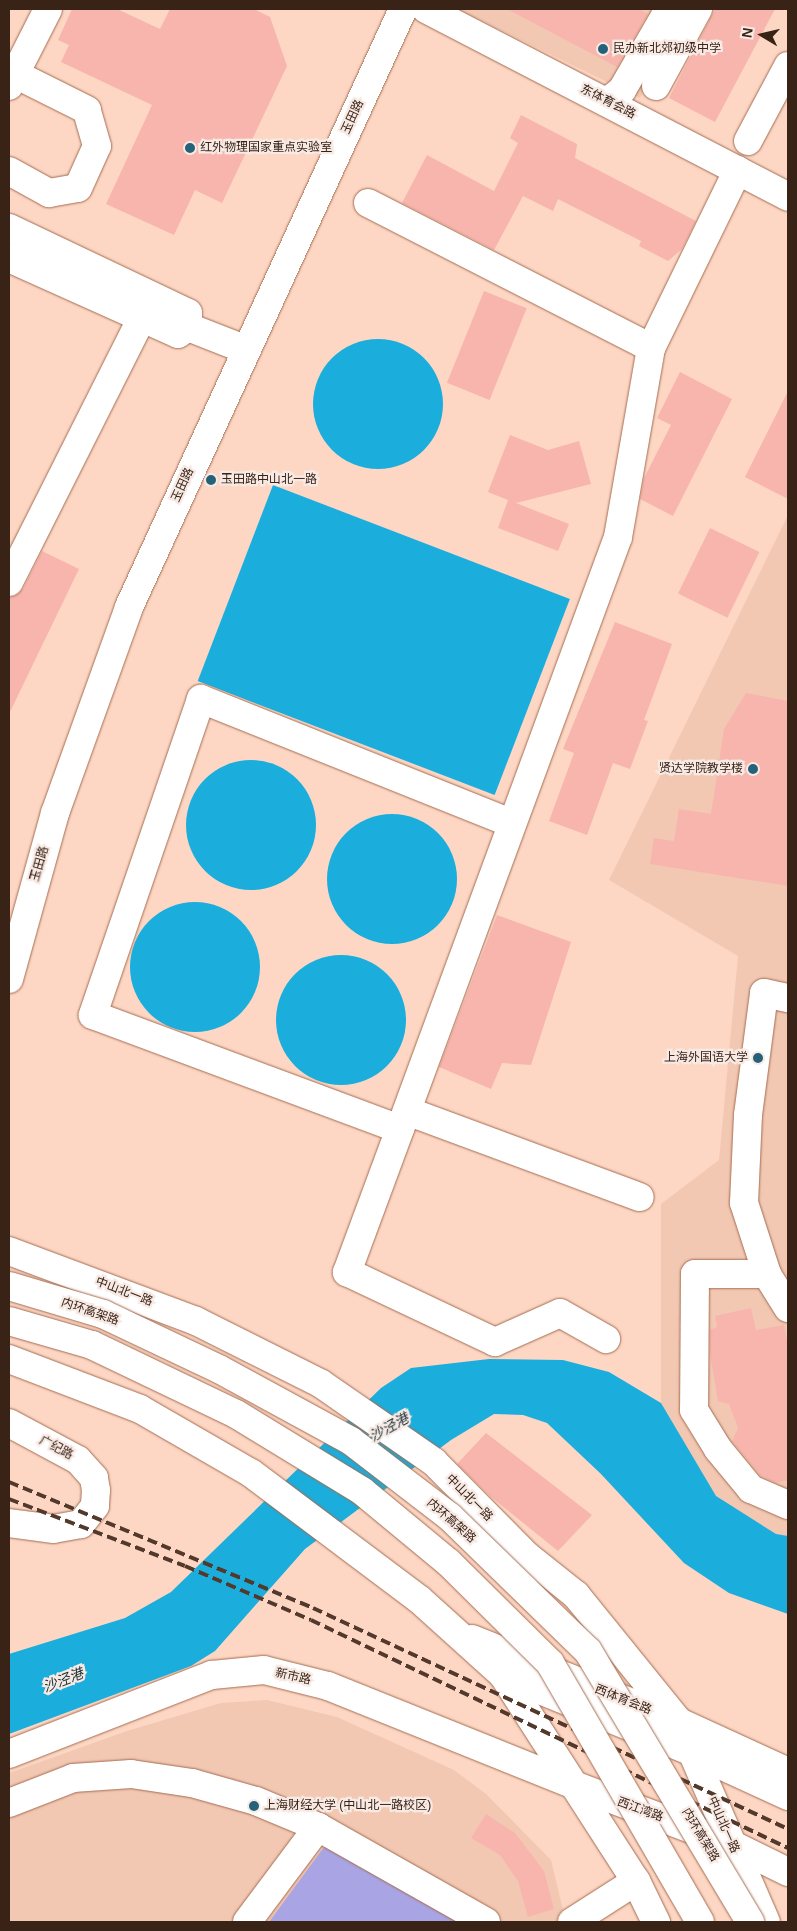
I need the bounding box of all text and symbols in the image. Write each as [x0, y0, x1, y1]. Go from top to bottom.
north arrow [737, 10, 787, 60]
text: N [738, 26, 756, 39]
place label: 民办新北郊初级中学 [613, 42, 721, 56]
marker: 民办新北郊初级中学 [597, 43, 609, 55]
street label: 东体育会路 [578, 82, 638, 122]
street label: 玉田路 [339, 98, 367, 136]
place label: 红外物理国家重点实验室 [200, 141, 332, 155]
marker: 红外物理国家重点实验室 [184, 142, 196, 154]
street label: 玉田路 [169, 466, 197, 504]
place label: 玉田路中山北一路 [221, 473, 317, 487]
marker: 玉田路中山北一路 [205, 474, 217, 486]
place label: 贤达学院教学楼 [659, 762, 743, 776]
marker: 贤达学院教学楼 [747, 763, 759, 775]
street label: 玉田路 [28, 845, 52, 883]
place label: 上海外国语大学 [664, 1051, 748, 1065]
marker: 上海外国语大学 [752, 1052, 764, 1064]
street label: 中山北一路 [93, 1275, 155, 1309]
street label: 内环高架路 [59, 1295, 121, 1329]
water label: 沙泾港 [367, 1409, 411, 1445]
street label: 广纪路 [37, 1433, 75, 1463]
street label: 中山北一路 [443, 1472, 495, 1524]
street label: 内环高架路 [424, 1496, 478, 1546]
water label: 沙泾港 [40, 1665, 86, 1695]
street label: 新市路 [274, 1666, 312, 1688]
street label: 西体育会路 [592, 1682, 654, 1718]
street label: 西江湾路 [615, 1795, 665, 1825]
street label: 中山北一路 [704, 1795, 742, 1855]
place label: 上海财经大学 (中山北一路校区) [264, 1799, 431, 1813]
marker: 上海财经大学 (中山北一路校区) [248, 1800, 260, 1812]
street label: 内环高架路 [678, 1806, 722, 1864]

